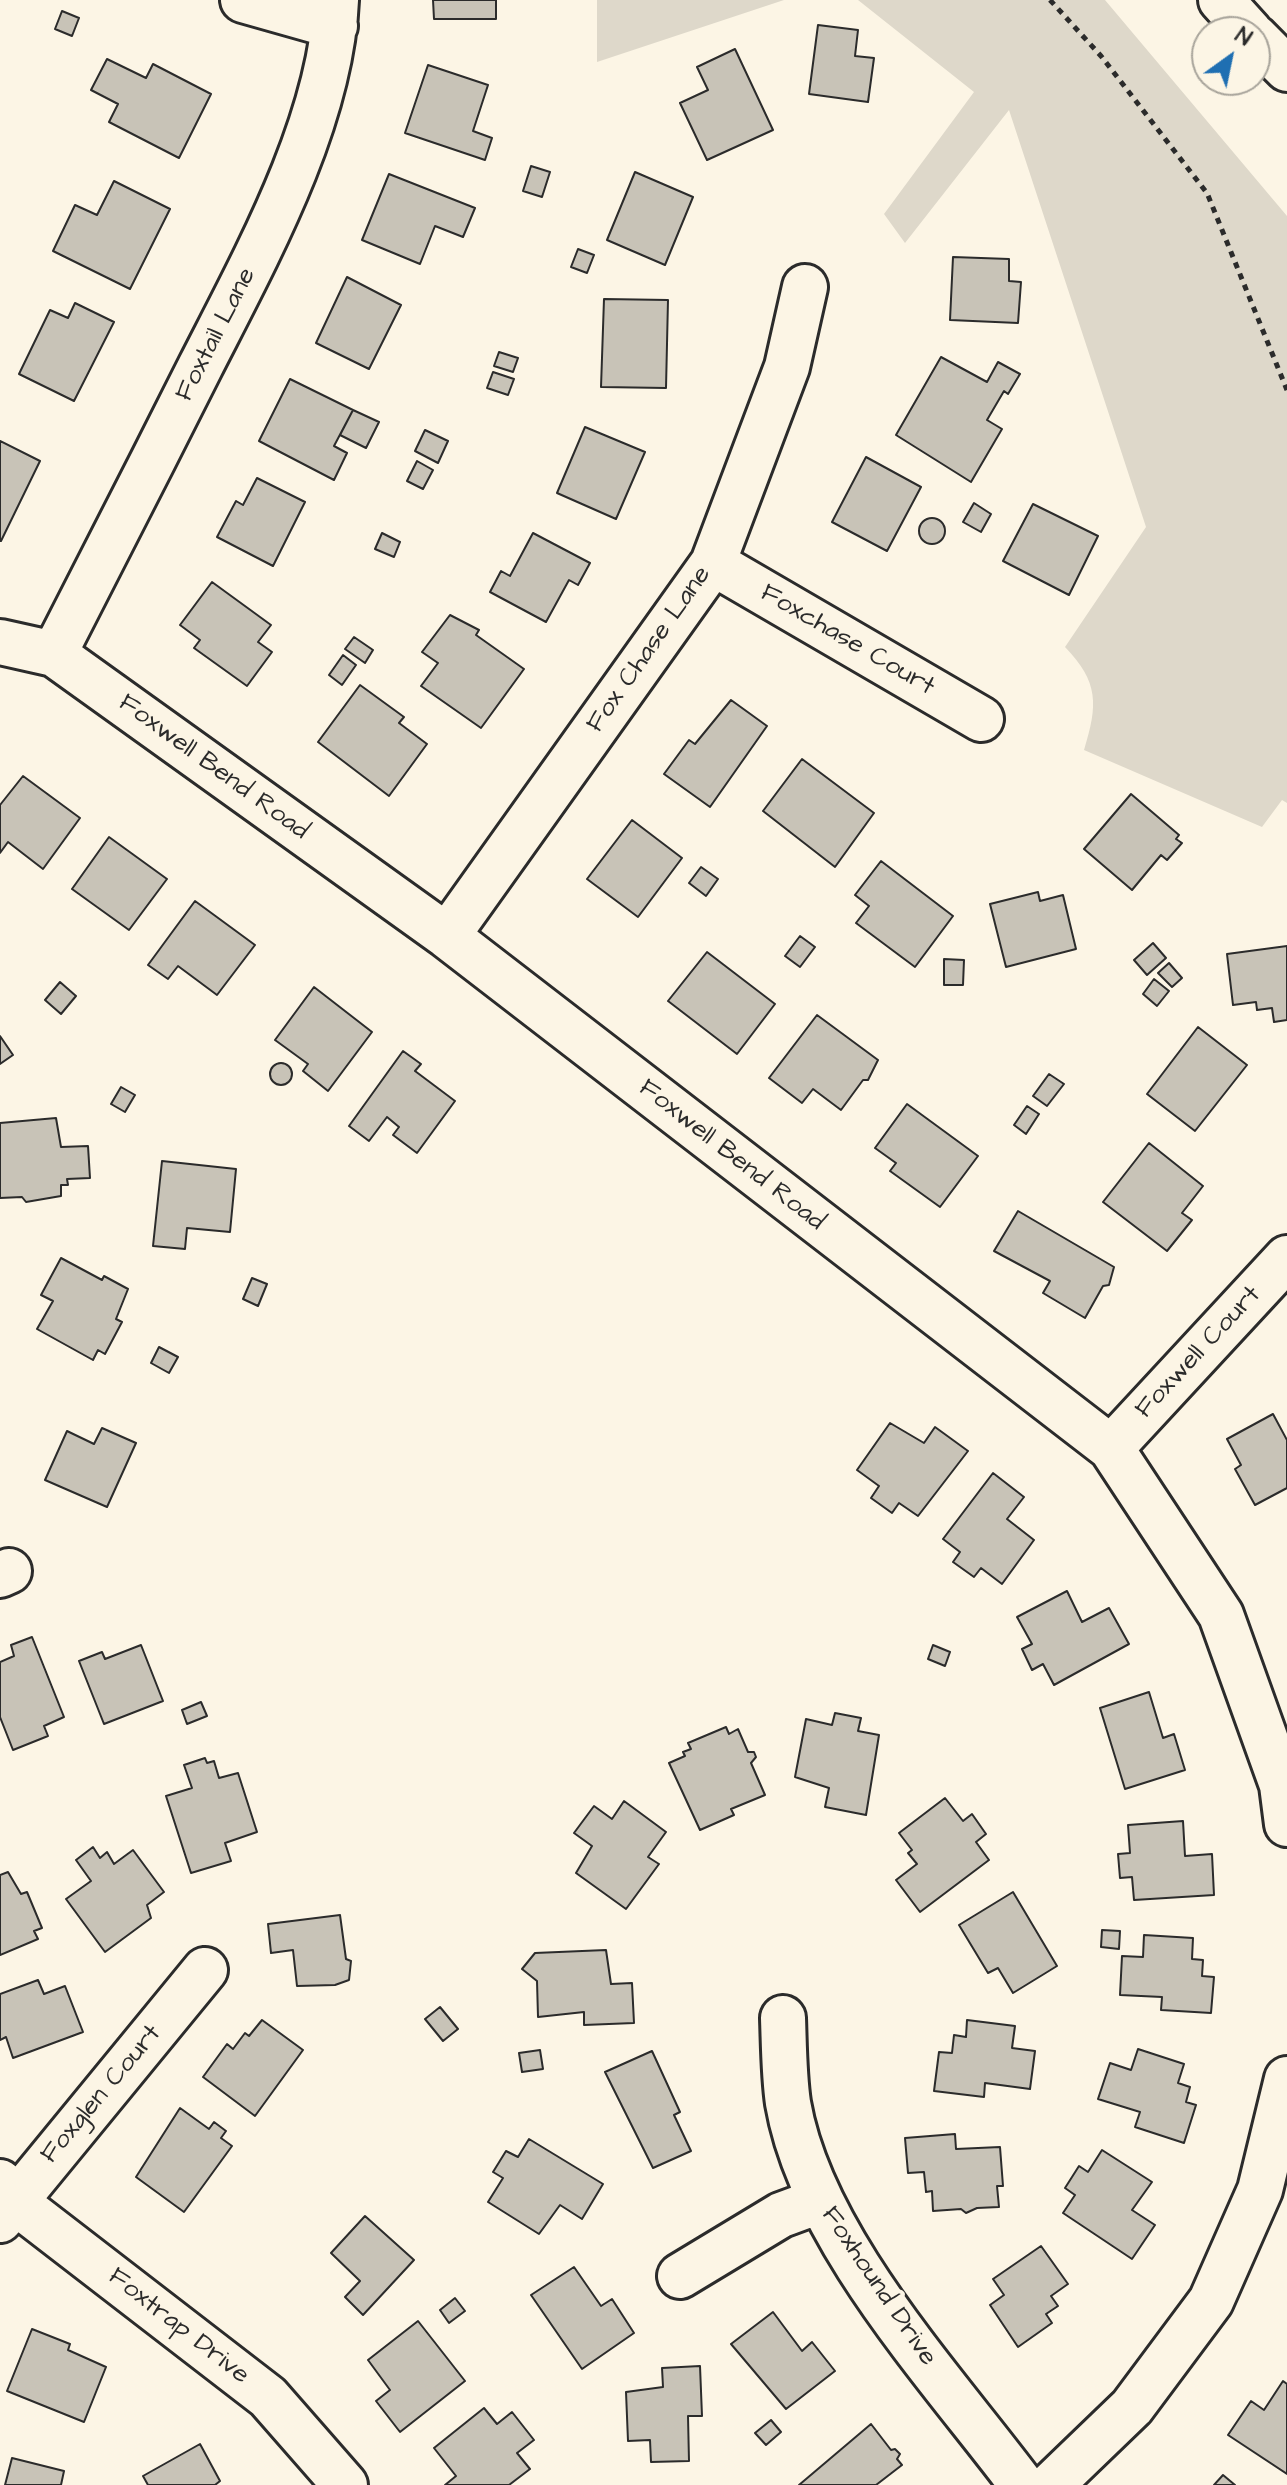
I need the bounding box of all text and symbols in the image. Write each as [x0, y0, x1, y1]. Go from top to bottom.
north arrow [1191, 16, 1271, 96]
text: N [1229, 20, 1257, 54]
street label: Foxtail Lane [170, 263, 264, 407]
street label: Fox Chase Lane [581, 561, 719, 739]
street label: Foxchase Court [754, 578, 940, 704]
street label: Foxwell Bend Road [112, 689, 314, 847]
street label: Foxwell Bend Road [632, 1074, 830, 1238]
street label: Foxwell Court [1130, 1280, 1268, 1426]
street label: Foxglen Court [35, 2020, 169, 2170]
street label: Foxhound Drive [813, 2202, 943, 2372]
street label: Foxtrap Drive [101, 2262, 255, 2392]

